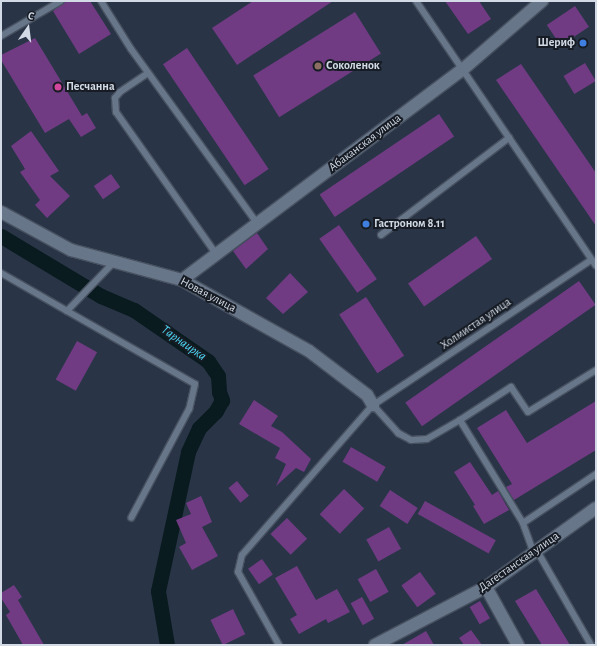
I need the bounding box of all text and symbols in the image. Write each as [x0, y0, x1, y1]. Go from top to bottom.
north arrow [8, 8, 48, 48]
text: С [27, 10, 35, 22]
place label: Шериф [538, 36, 575, 50]
marker: Шериф [578, 38, 588, 48]
place label: Соколенок [326, 59, 380, 73]
marker: Соколенок [313, 61, 323, 71]
place label: Песчанна [66, 80, 115, 94]
marker: Песчанна [53, 82, 63, 92]
street label: Абаканская улица [326, 111, 404, 175]
place label: Гастроном 8.11 [374, 217, 445, 231]
marker: Гастроном 8.11 [361, 219, 371, 229]
street label: Новая улица [178, 274, 238, 316]
street label: Холмистая улица [438, 295, 514, 353]
water label: Тарнаирка [157, 323, 209, 365]
street label: Дагестанская улица [476, 529, 562, 595]

